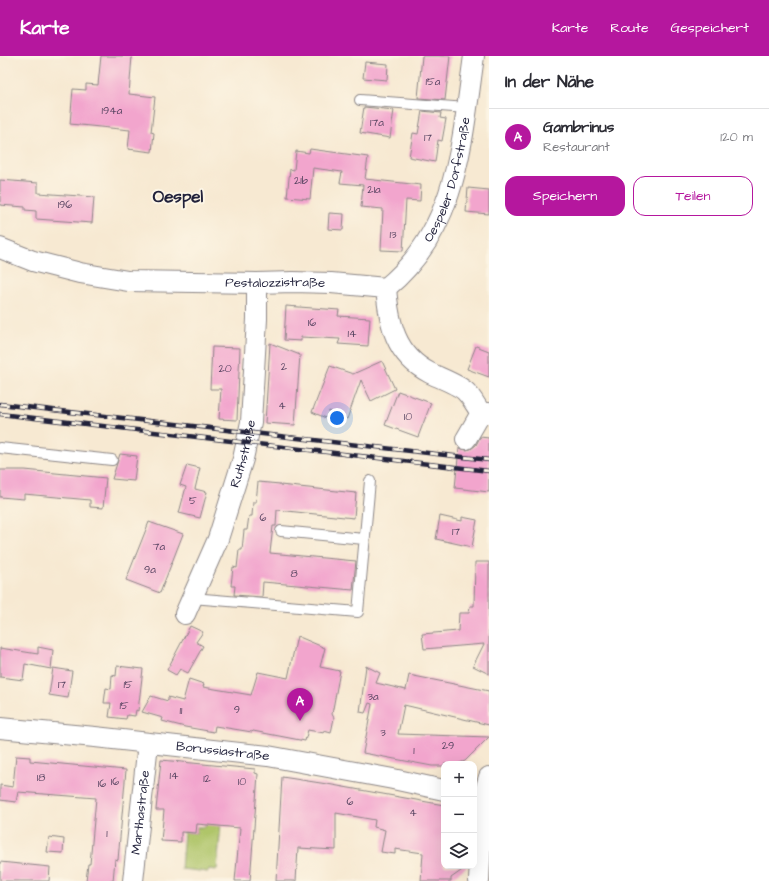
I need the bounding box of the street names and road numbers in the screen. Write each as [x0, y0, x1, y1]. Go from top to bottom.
street label: Oespeler Dorfstraße [419, 116, 475, 246]
street label: Pestalozzistraße [225, 273, 325, 292]
street label: Ruthstraße [226, 418, 260, 490]
street label: Borussiastraße [175, 737, 270, 765]
street label: Marthastraße [127, 769, 154, 856]

